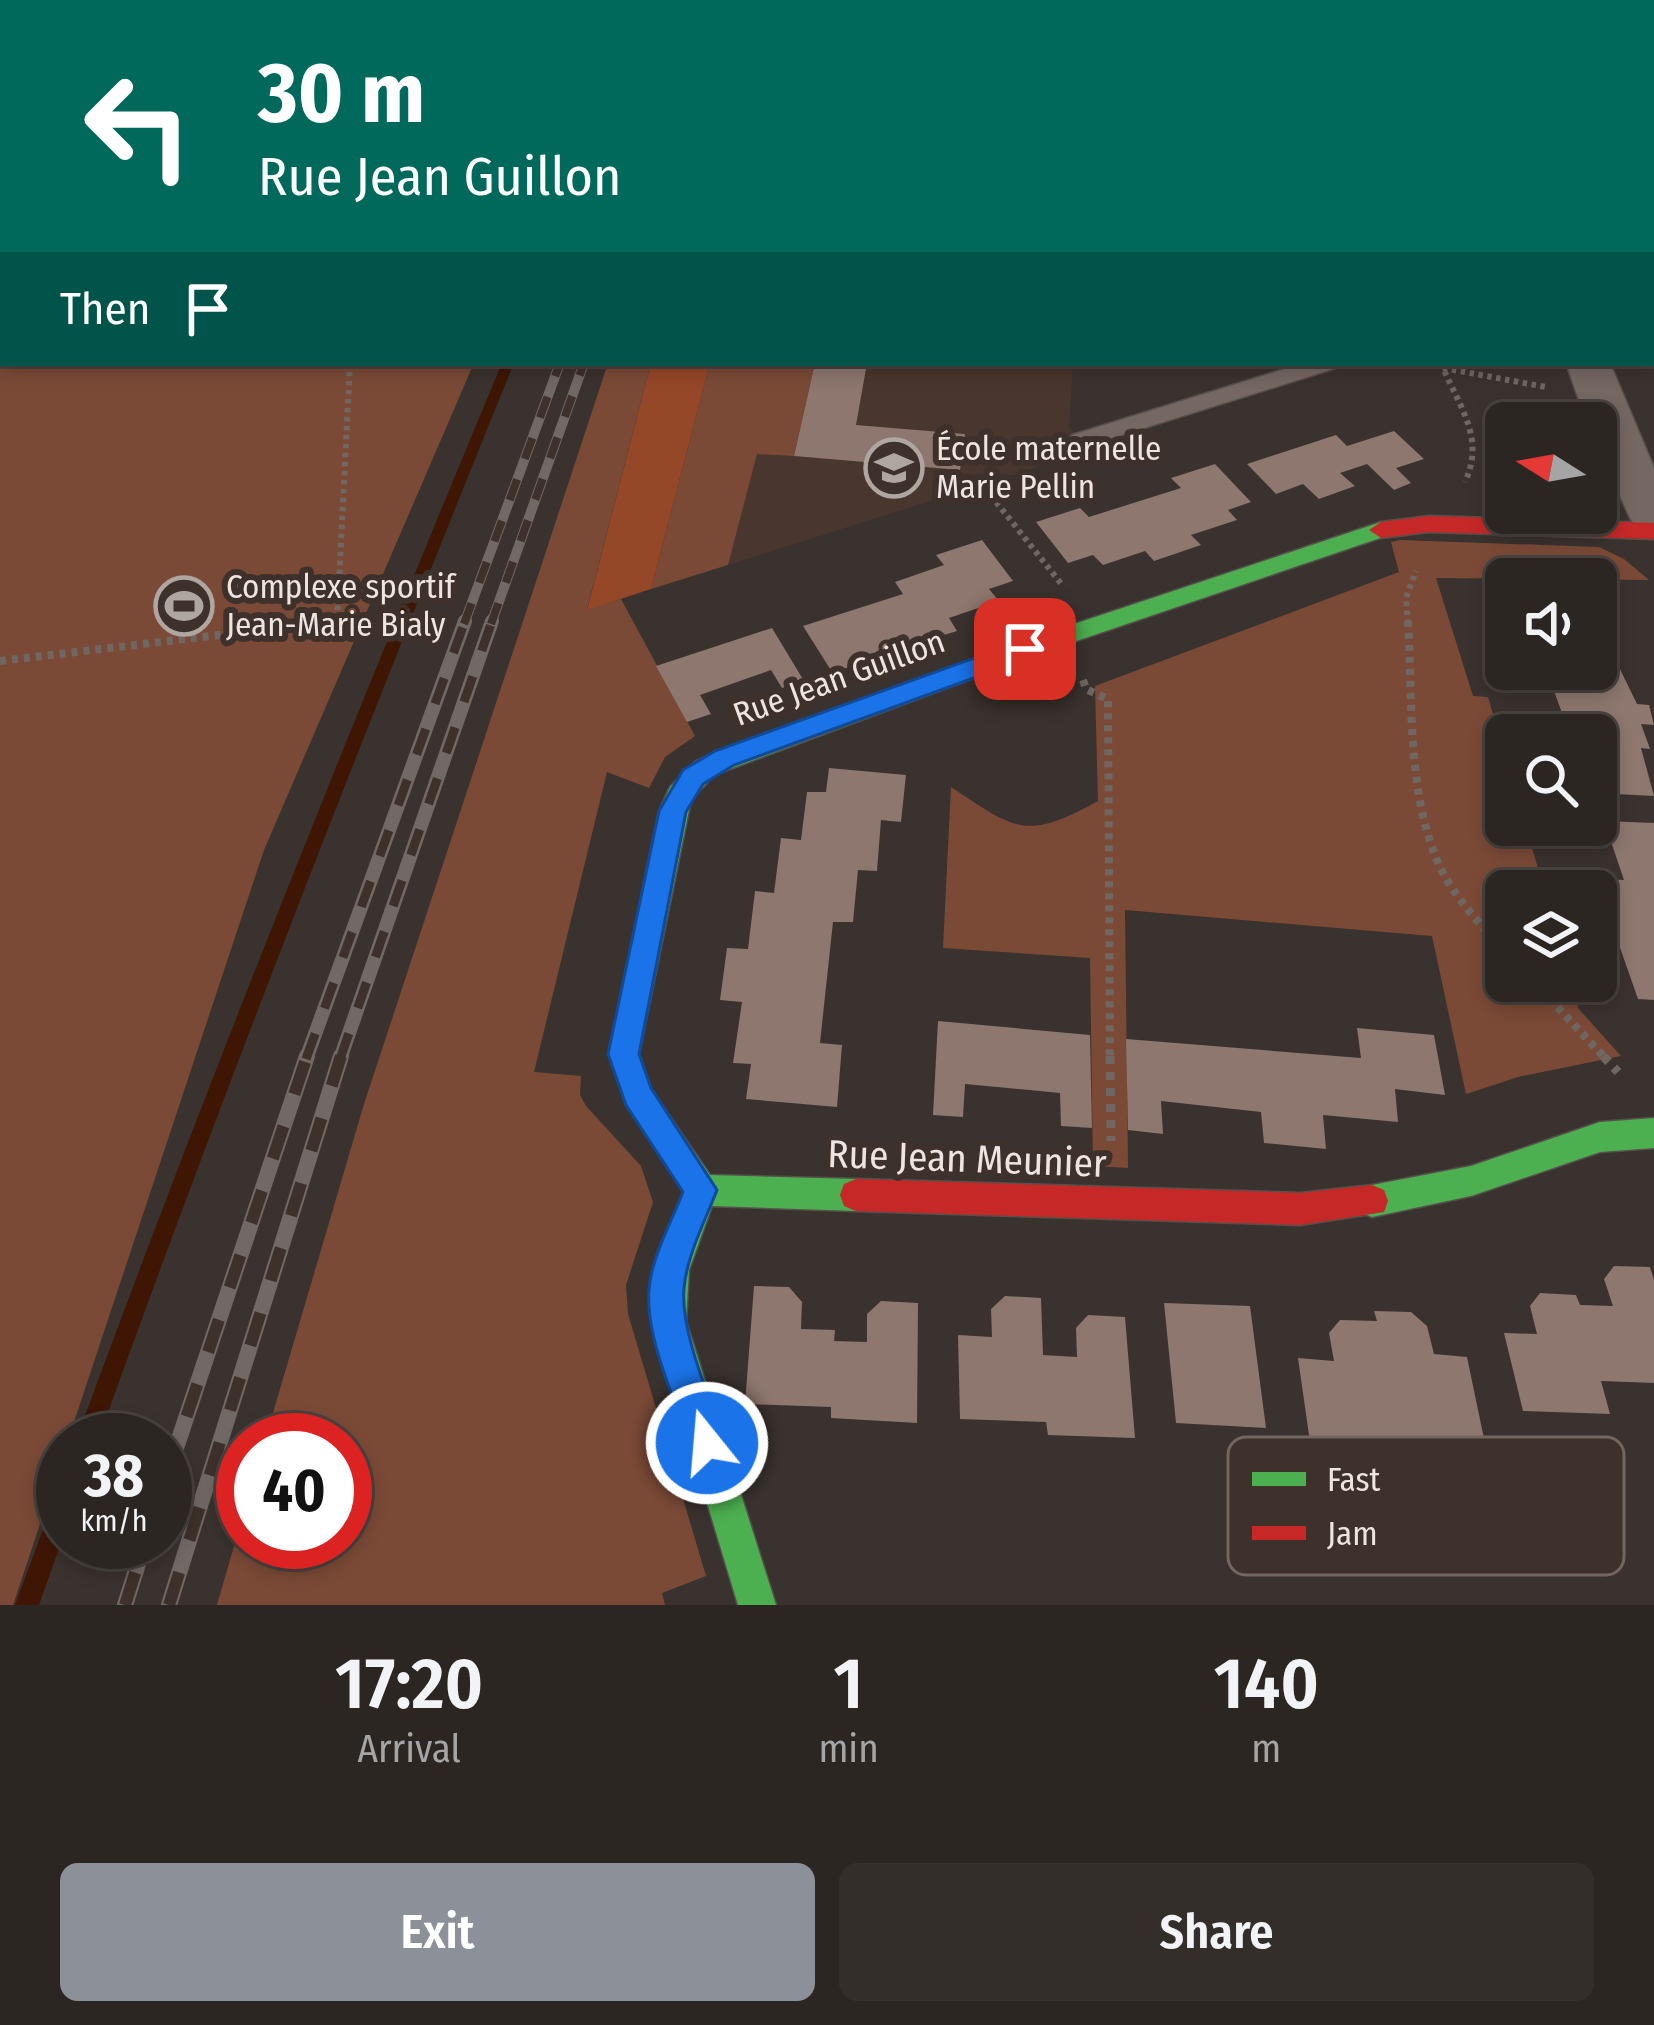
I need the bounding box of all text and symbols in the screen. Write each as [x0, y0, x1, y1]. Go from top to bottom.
text: 30 m [258, 43, 425, 144]
icon: left [60, 48, 216, 204]
text: Rue Jean Guillon [258, 145, 621, 209]
icon: arrive [175, 276, 241, 342]
text: Then [60, 282, 151, 336]
north arrow [1485, 402, 1617, 534]
map controls [1485, 402, 1617, 1002]
place label: École maternelle Marie Pellin [936, 429, 1161, 507]
school or university icon: École maternelle Marie Pellin [863, 437, 925, 499]
button: sound [1485, 558, 1617, 690]
place label: Complexe sportif Jean-Marie Bialy [226, 567, 457, 645]
sports icon: Complexe sportif Jean-Marie Bialy [153, 575, 215, 637]
pin [974, 598, 1076, 700]
icon: arrive [992, 616, 1058, 682]
street label: Rue Jean Guillon [728, 621, 950, 735]
button: search [1485, 714, 1617, 846]
button: layers [1485, 870, 1617, 1002]
street label: Rue Jean Meunier [827, 1131, 1108, 1187]
position arrow [644, 1380, 770, 1506]
speed limit sign: 40 [216, 1413, 372, 1569]
legend [1228, 1437, 1624, 1575]
text: 38 [84, 1440, 144, 1512]
text: Fast [1327, 1460, 1381, 1500]
text: km/h [81, 1503, 147, 1539]
text: Jam [1327, 1514, 1378, 1554]
text: 17:20 [335, 1641, 483, 1727]
text: 1 [834, 1641, 864, 1727]
text: 140 [1214, 1641, 1319, 1727]
text: Arrival [357, 1726, 461, 1772]
text: min [818, 1726, 879, 1772]
text: m [1251, 1726, 1281, 1772]
button: Exit [60, 1863, 815, 2001]
button: Share [839, 1863, 1594, 2001]

